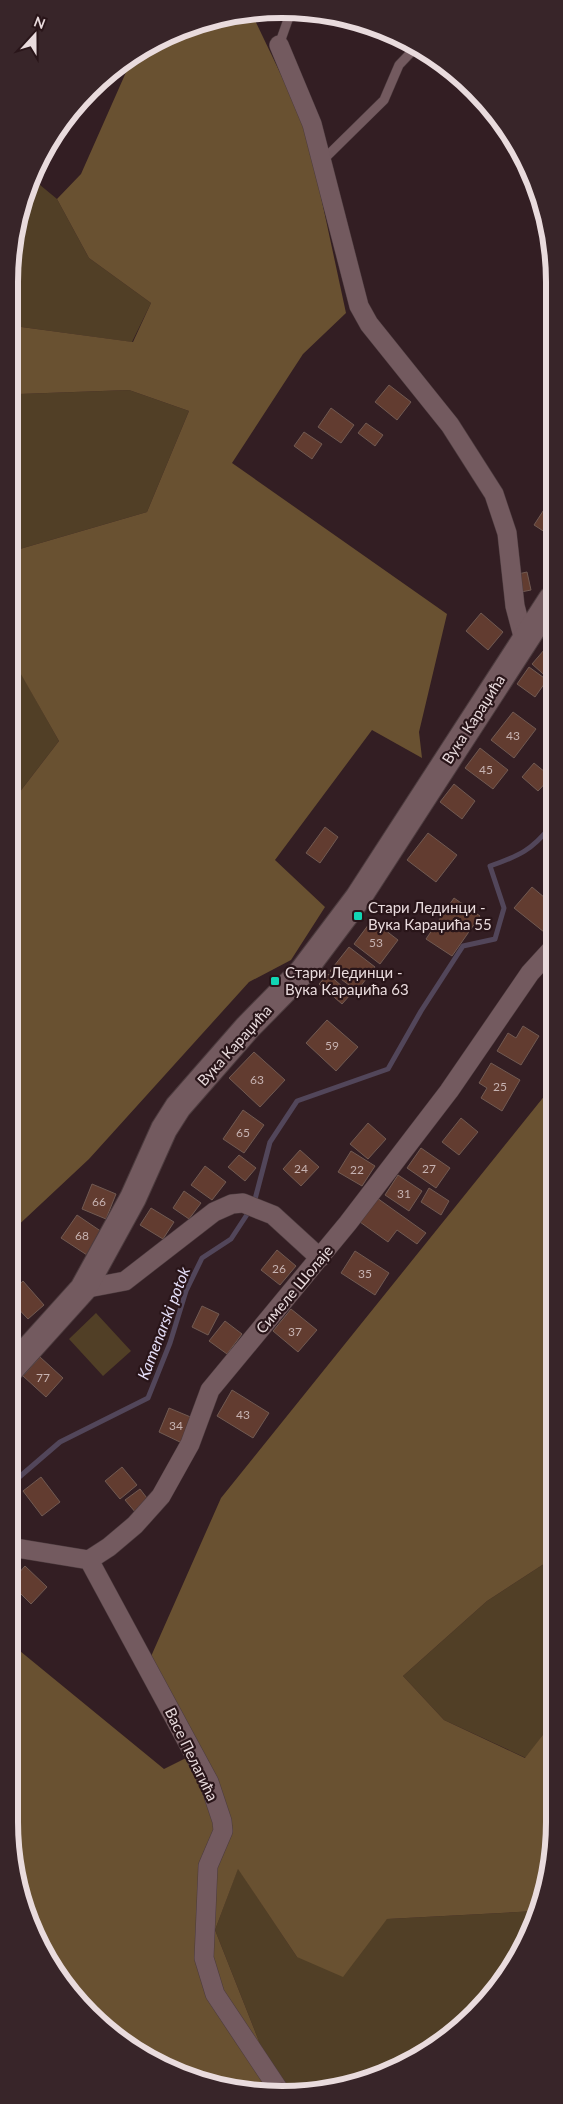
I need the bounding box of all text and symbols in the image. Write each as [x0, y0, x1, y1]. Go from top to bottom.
north arrow [10, 10, 60, 60]
text: N [32, 13, 48, 32]
street label: Вука Караџића [438, 671, 508, 767]
house number: 43 [506, 728, 520, 743]
house number: 45 [479, 762, 493, 777]
place label: Стари Лединци - Вука Караџића 55 [368, 898, 492, 933]
marker: Стари Лединци - Вука Караџића 55 [352, 910, 364, 922]
house number: 53 [369, 935, 383, 950]
place label: Стари Лединци - Вука Караџића 63 [285, 963, 409, 998]
marker: Стари Лединци - Вука Караџића 63 [269, 975, 281, 987]
street label: Вука Караџића [193, 1001, 275, 1089]
house number: 59 [325, 1038, 339, 1053]
house number: 63 [250, 1072, 264, 1087]
house number: 25 [493, 1079, 507, 1094]
house number: 65 [236, 1125, 250, 1140]
house number: 24 [294, 1161, 308, 1176]
house number: 27 [422, 1161, 436, 1176]
house number: 22 [350, 1162, 364, 1177]
house number: 31 [397, 1186, 411, 1201]
house number: 66 [92, 1194, 106, 1209]
house number: 68 [75, 1228, 89, 1243]
street label: Симеле Шолаје [252, 1241, 336, 1337]
house number: 26 [272, 1261, 286, 1276]
water label: Kamenarski potok [133, 1263, 193, 1382]
house number: 35 [358, 1266, 372, 1281]
house number: 37 [288, 1324, 302, 1339]
house number: 77 [36, 1370, 50, 1385]
house number: 43 [236, 1407, 250, 1422]
house number: 34 [169, 1418, 183, 1433]
street label: Васе Пелагића [162, 1704, 222, 1804]

